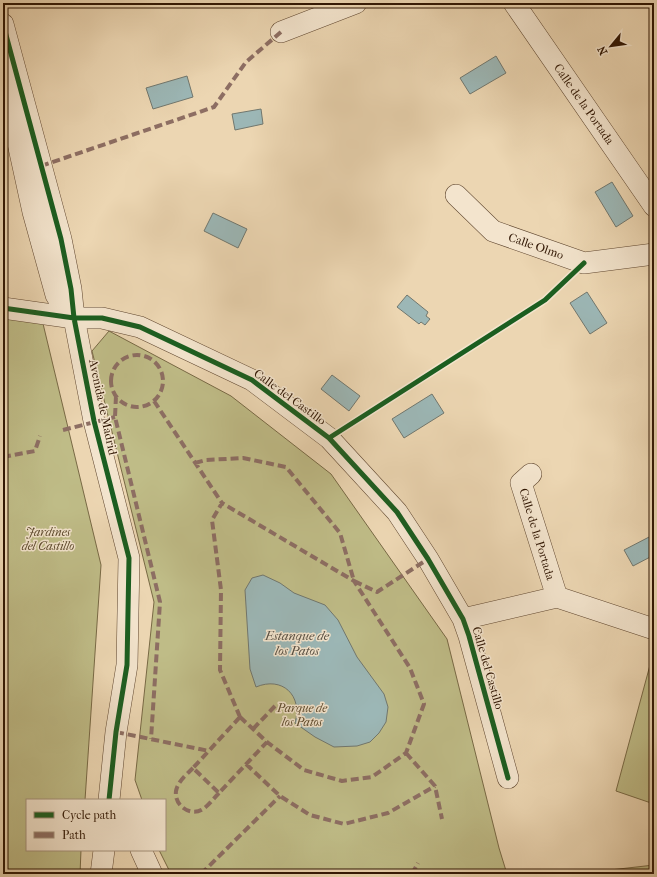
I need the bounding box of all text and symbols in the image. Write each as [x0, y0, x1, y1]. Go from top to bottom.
north arrow [591, 26, 631, 66]
text: N [595, 43, 610, 57]
street label: Calle de la Portada [551, 61, 617, 147]
street label: Calle Olmo [507, 230, 565, 262]
street label: Avenida de Madrid [86, 357, 120, 457]
street label: Calle del Castillo [251, 366, 329, 428]
street label: Calle de la Portada [516, 486, 558, 582]
park label: Jardines del Castillo [22, 525, 74, 553]
street label: Calle del Castillo [469, 625, 507, 711]
water label: Estanque de los Patos [264, 628, 330, 658]
park label: Parque de los Patos [276, 701, 328, 729]
legend [26, 799, 166, 851]
text: Cycle path [62, 808, 117, 822]
text: Path [62, 828, 86, 842]

